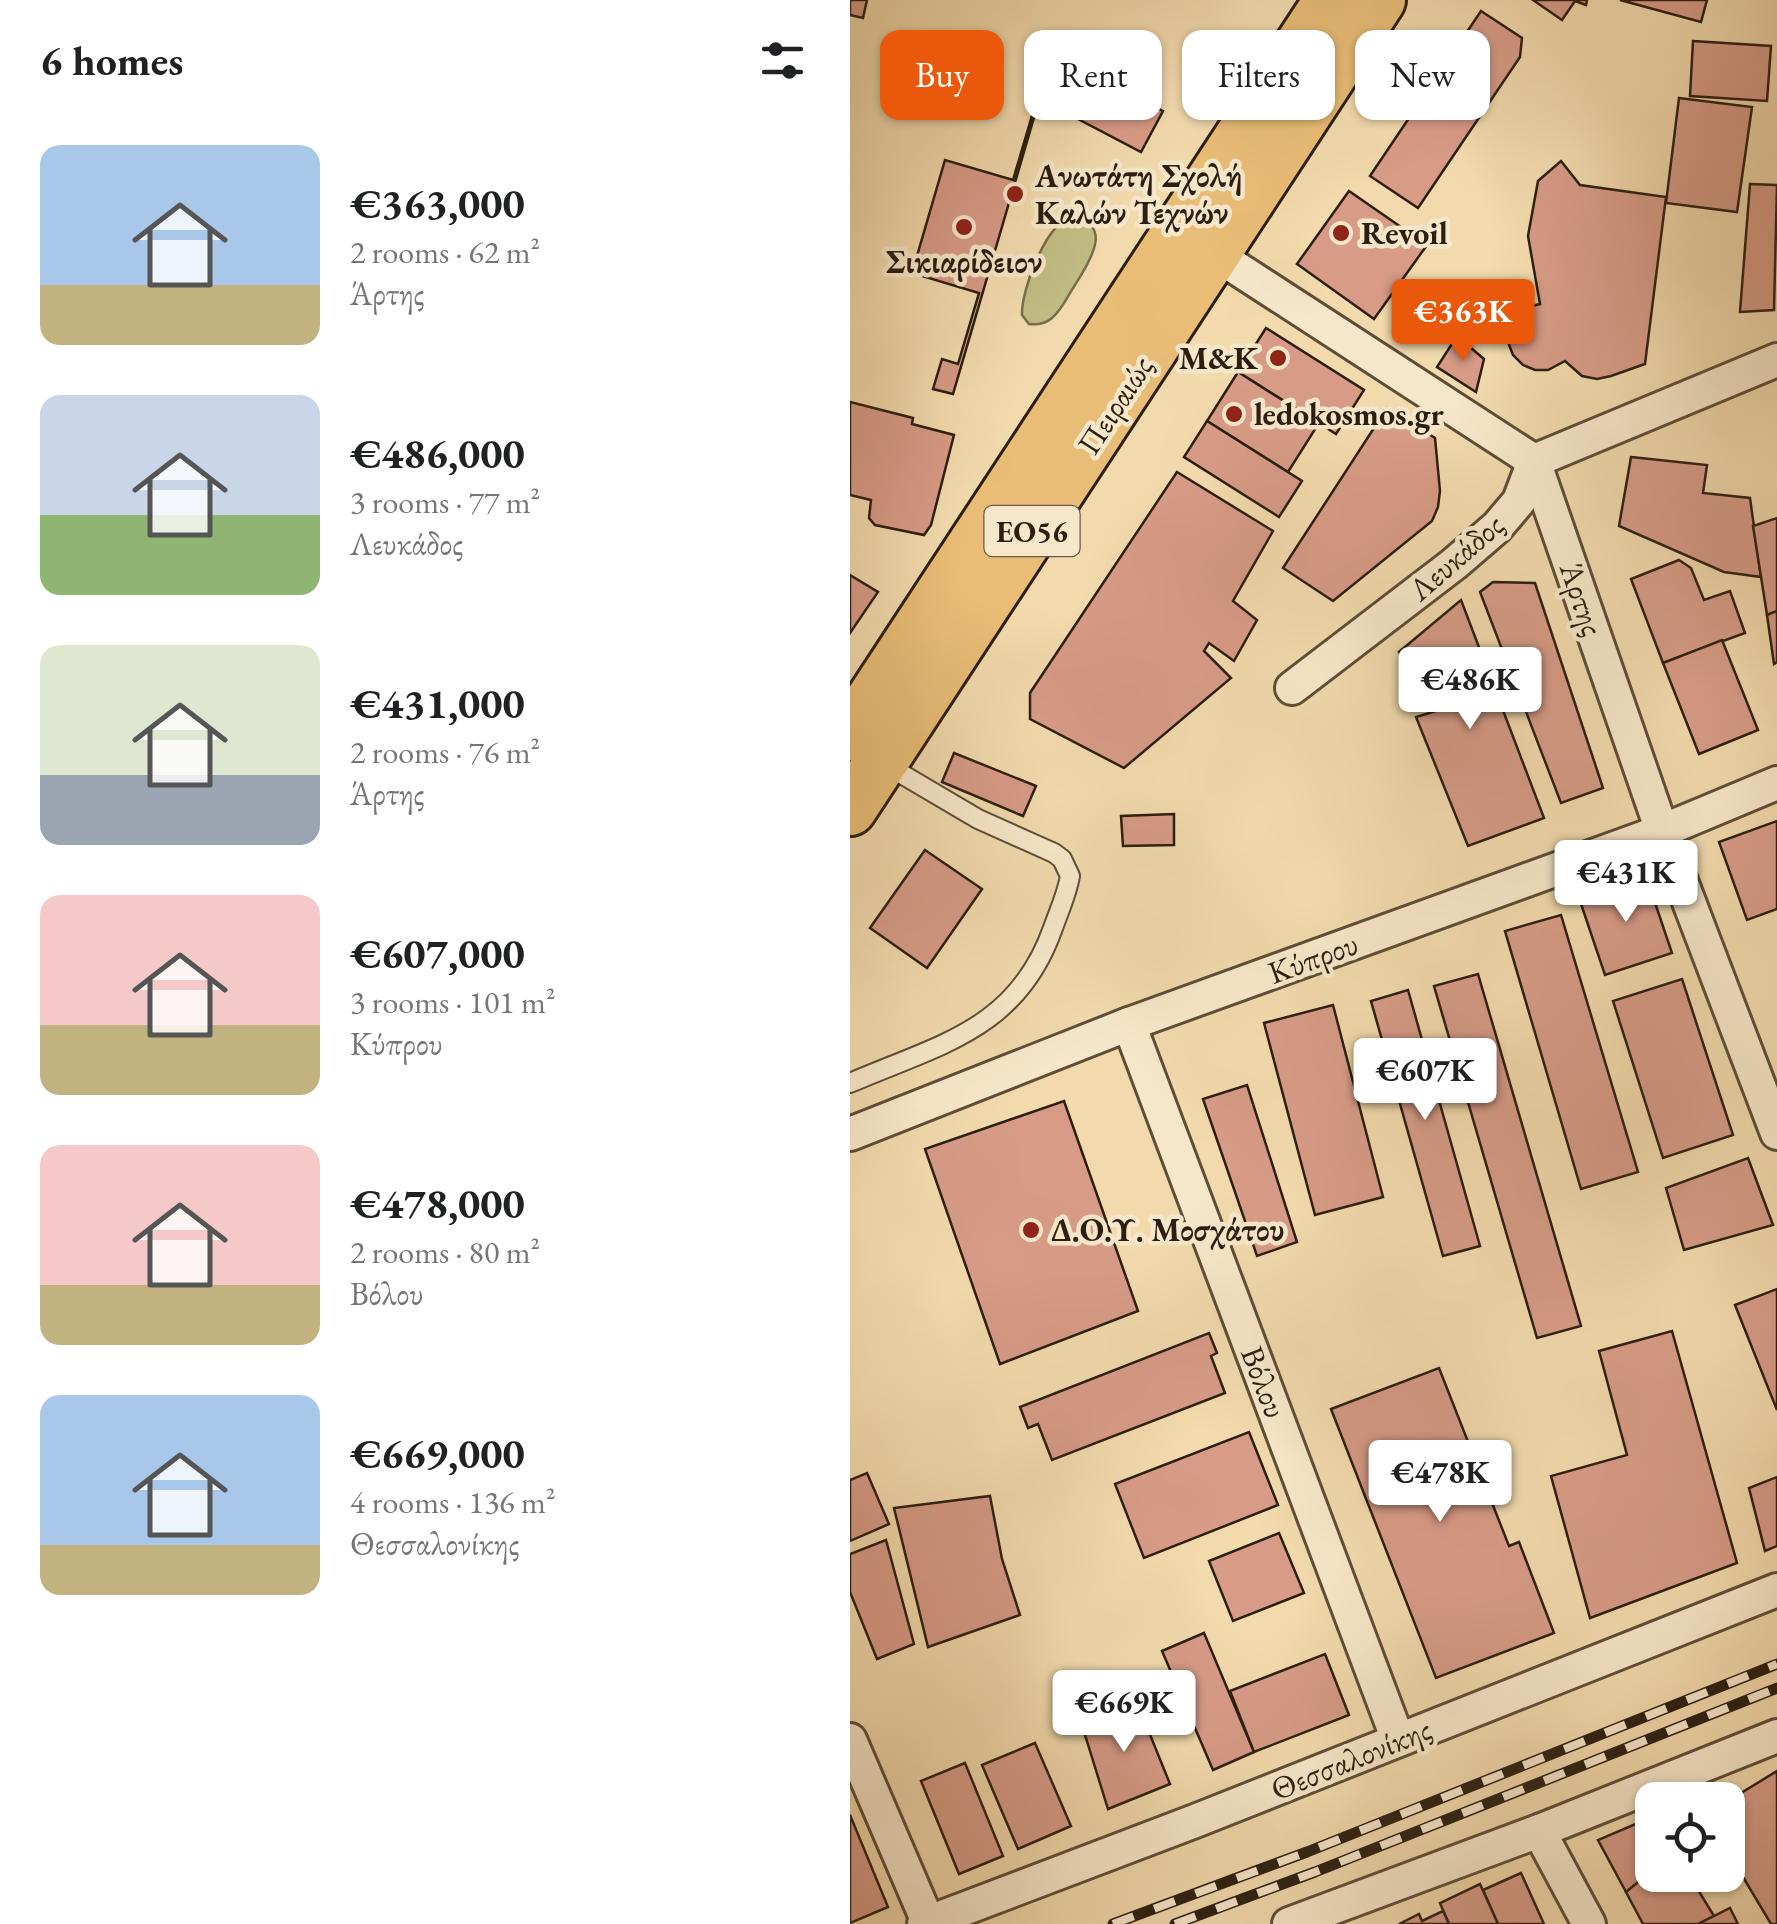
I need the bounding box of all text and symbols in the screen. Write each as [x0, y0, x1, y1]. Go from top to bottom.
chip: Buy [880, 30, 1004, 120]
chip: Rent [1024, 30, 1162, 120]
chip: Filters [1182, 30, 1335, 120]
chip: New [1355, 30, 1490, 120]
text: 6 homes [40, 33, 183, 88]
icon: filters [755, 33, 810, 88]
place label: Ανωτάτη Σχολή Καλών Τεχνών [1034, 155, 1243, 234]
text: €363,000 [350, 176, 525, 231]
marker: Ανωτάτη Σχολή Καλών Τεχνών [1004, 183, 1026, 205]
icon: home [120, 185, 240, 305]
place label: Revoil [1361, 212, 1448, 254]
marker: Σικιαρίδειον [953, 216, 975, 238]
marker: Revoil [1330, 222, 1352, 244]
text: 2 rooms · 62 m² [350, 231, 540, 273]
place label: Σικιαρίδειον [886, 241, 1042, 283]
text: Άρτης [350, 273, 425, 315]
pin: €363K [1393, 279, 1533, 364]
text: €363K [1414, 290, 1512, 332]
place label: M&K [1179, 337, 1259, 379]
marker: M&K [1267, 347, 1289, 369]
street label: Πειραιώς [1068, 348, 1162, 462]
place label: ledokosmos.gr [1254, 393, 1444, 435]
marker: ledokosmos.gr [1223, 403, 1245, 425]
text: €486,000 [350, 426, 525, 481]
icon: home [120, 435, 240, 555]
text: 3 rooms · 77 m² [350, 481, 540, 523]
street label: Λευκάδος [1399, 504, 1513, 611]
road number: ΕΟ56 [984, 506, 1080, 556]
text: Λευκάδος [350, 523, 463, 565]
street label: Άρτης [1550, 556, 1614, 641]
pin: €486K [1400, 647, 1540, 732]
text: €486K [1421, 658, 1519, 700]
text: €431,000 [350, 676, 525, 731]
icon: home [120, 685, 240, 805]
text: 2 rooms · 76 m² [350, 731, 540, 773]
text: Άρτης [350, 773, 425, 815]
pin: €431K [1556, 840, 1696, 925]
text: €431K [1577, 851, 1675, 893]
street label: Κύπρου [1262, 922, 1364, 994]
text: €607,000 [350, 926, 525, 981]
icon: home [120, 935, 240, 1055]
text: 3 rooms · 101 m² [350, 981, 556, 1023]
text: Κύπρου [350, 1023, 443, 1065]
pin: €607K [1355, 1038, 1495, 1123]
text: €607K [1376, 1049, 1474, 1091]
text: €478,000 [350, 1176, 525, 1231]
icon: home [120, 1185, 240, 1305]
place label: Δ.Ο.Υ. Μοσχάτου [1051, 1209, 1284, 1251]
marker: Δ.Ο.Υ. Μοσχάτου [1020, 1219, 1042, 1241]
text: 2 rooms · 80 m² [350, 1231, 540, 1273]
text: Βόλου [350, 1273, 423, 1315]
street label: Βόλου [1231, 1340, 1297, 1424]
text: €669,000 [350, 1426, 525, 1481]
icon: home [120, 1435, 240, 1555]
pin: €478K [1370, 1440, 1510, 1525]
text: €478K [1391, 1451, 1489, 1493]
text: 4 rooms · 136 m² [350, 1481, 556, 1523]
text: Θεσσαλονίκης [350, 1523, 520, 1565]
pin: €669K [1054, 1670, 1194, 1755]
text: €669K [1075, 1681, 1173, 1723]
street label: Θεσσαλονίκης [1265, 1708, 1437, 1810]
map controls [1635, 1782, 1745, 1892]
button: locate [1635, 1782, 1745, 1892]

